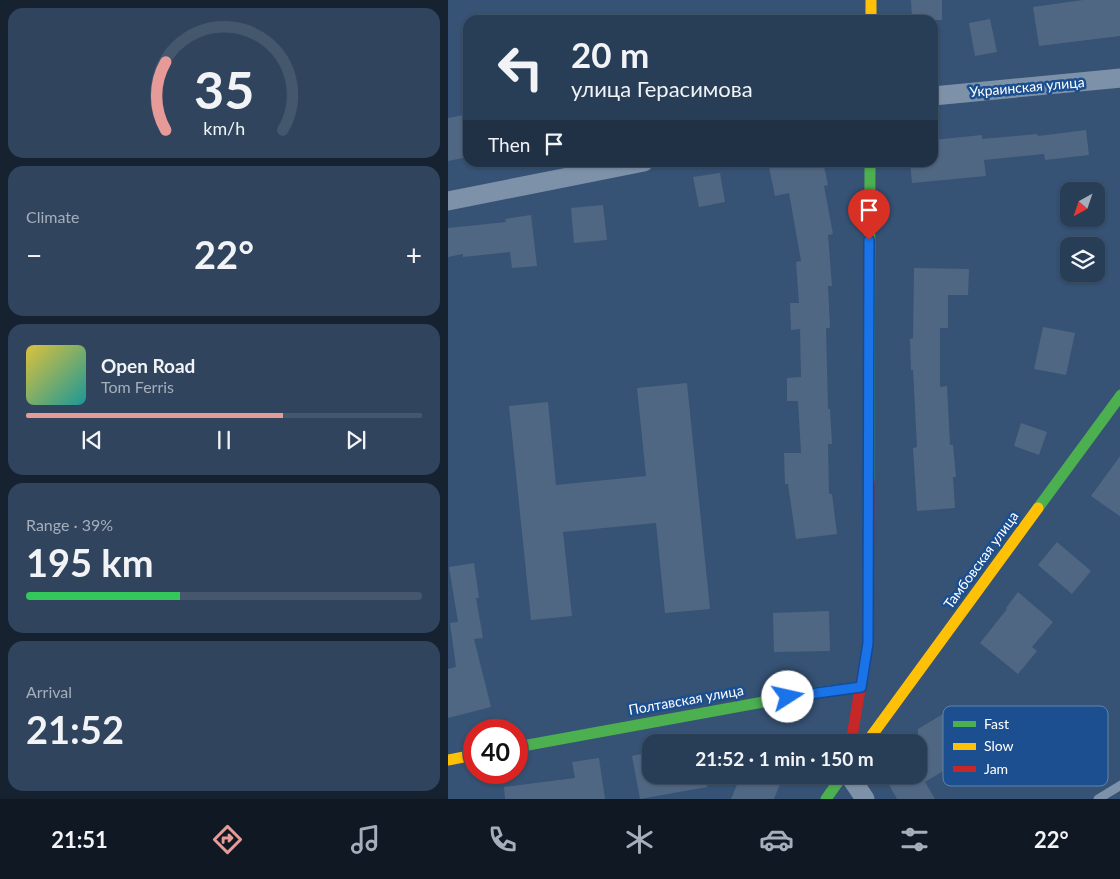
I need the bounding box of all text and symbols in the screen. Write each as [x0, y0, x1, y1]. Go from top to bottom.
text: 20 m [571, 33, 649, 75]
icon: left [488, 35, 553, 100]
text: 35 [194, 58, 254, 120]
street label: Украинская улица [969, 73, 1085, 100]
text: улица Герасимова [571, 75, 753, 102]
text: km/h [203, 117, 245, 139]
icon: arrive [540, 130, 568, 158]
text: Then [488, 133, 530, 156]
north arrow [1060, 182, 1106, 228]
map controls [1060, 182, 1105, 282]
pin [848, 189, 890, 240]
icon: arrive [855, 196, 883, 224]
text: Climate [26, 207, 79, 226]
text: 22° [194, 231, 254, 277]
button: layers [1060, 237, 1105, 282]
text: − [26, 238, 42, 272]
text: + [406, 238, 422, 272]
text: Open Road [101, 354, 195, 377]
text: Tom Ferris [101, 377, 174, 396]
icon: previous [78, 426, 106, 454]
icon: pause [210, 426, 238, 454]
icon: next [342, 426, 370, 454]
street label: Тамбовская улица [940, 508, 1022, 612]
text: Range · 39% [26, 515, 113, 534]
text: 195 km [26, 539, 154, 585]
position arrow [761, 670, 813, 722]
street label: Полтавская улица [627, 681, 745, 718]
text: Arrival [26, 682, 72, 701]
text: 21:52 [26, 706, 124, 752]
legend [943, 706, 1108, 786]
text: Fast [984, 715, 1009, 732]
speed limit sign: 40 [463, 719, 528, 784]
text: Slow [984, 737, 1014, 754]
text: 21:52 · 1 min · 150 m [695, 747, 874, 770]
text: Jam [984, 760, 1008, 777]
icon: directions [210, 822, 245, 857]
icon: music [348, 822, 383, 857]
icon: phone [485, 822, 520, 857]
icon: climate [622, 822, 657, 857]
icon: car [759, 822, 794, 857]
icon: filters [897, 822, 932, 857]
text: 21:51 [51, 826, 108, 853]
text: 22° [1034, 826, 1069, 853]

